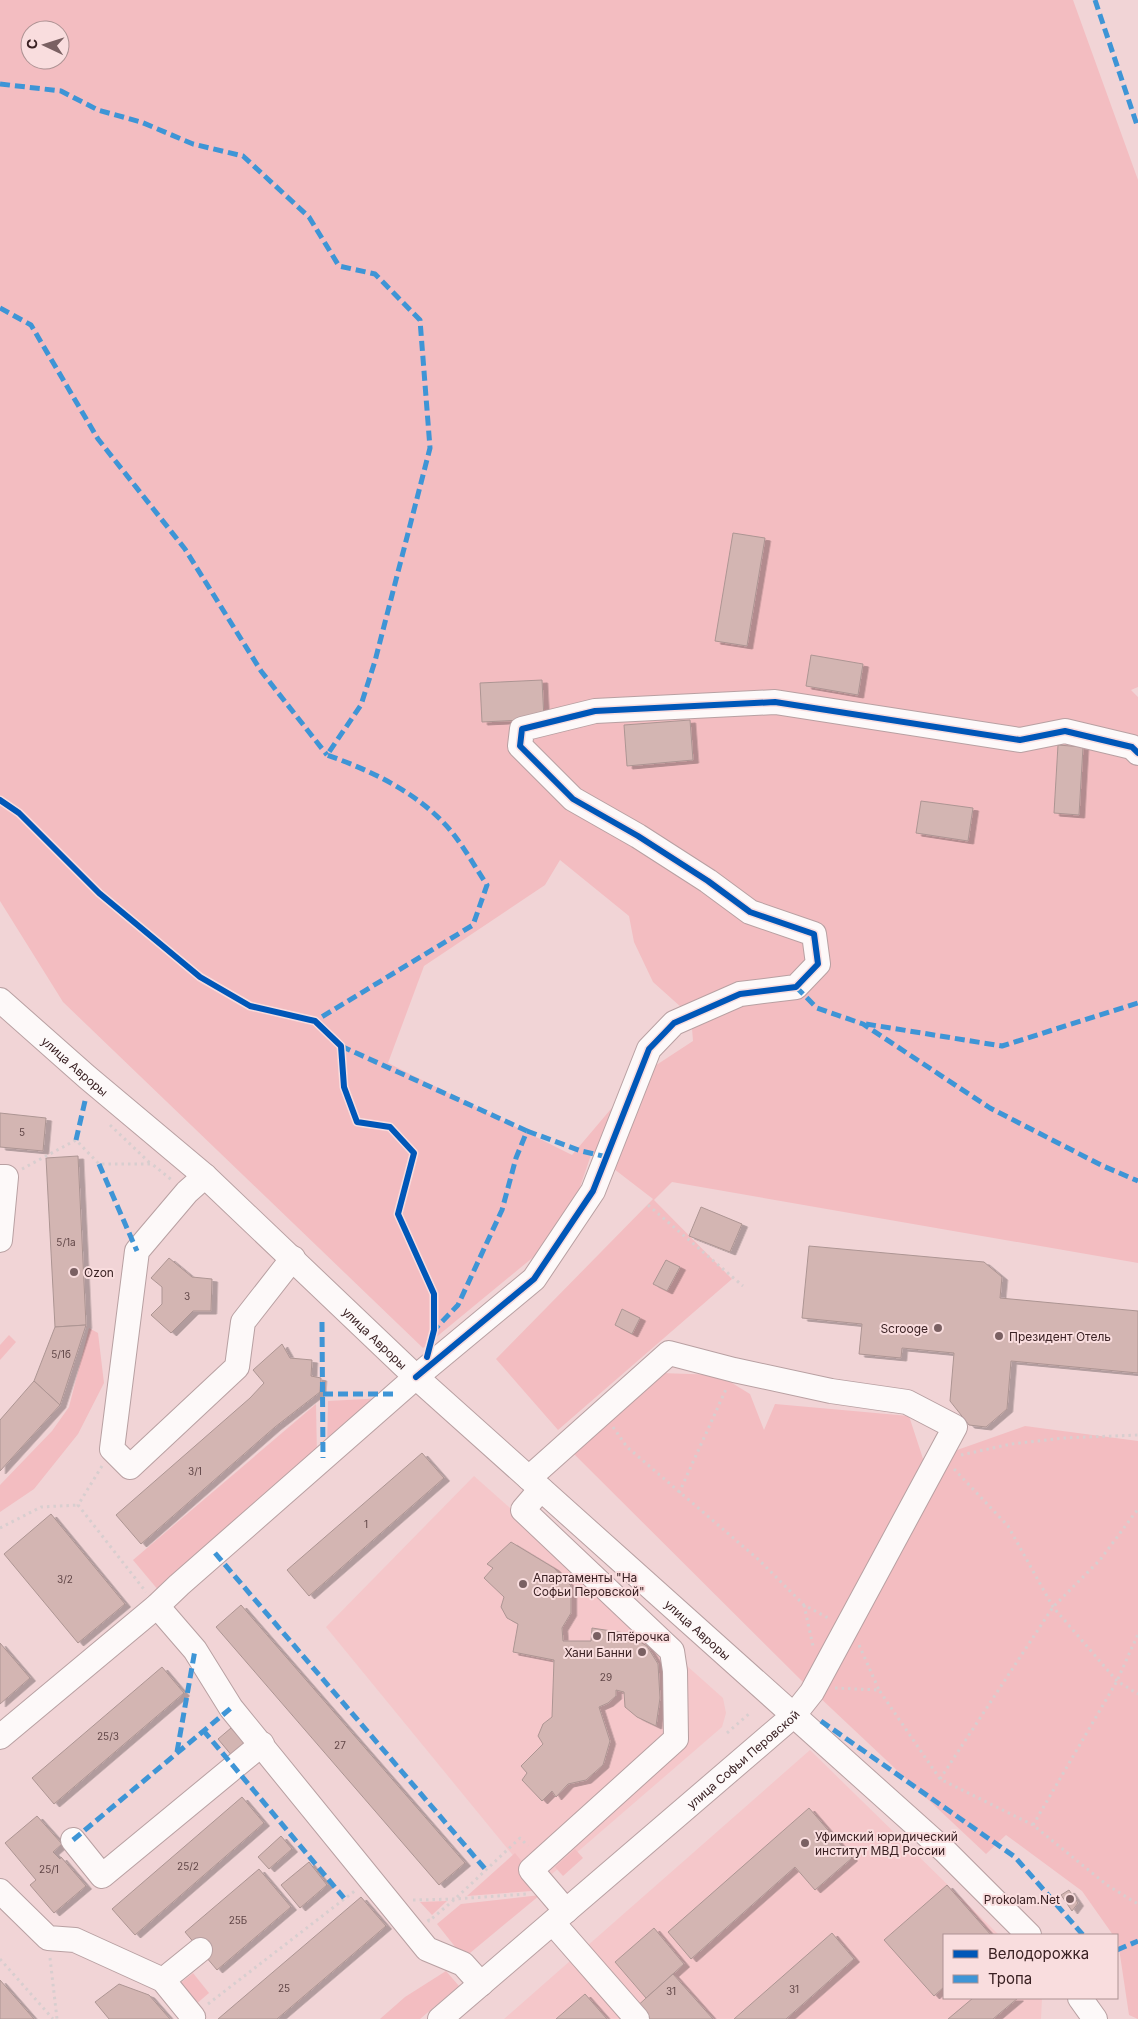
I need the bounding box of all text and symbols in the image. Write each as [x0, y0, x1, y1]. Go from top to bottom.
north arrow [20, 20, 70, 70]
text: С [23, 38, 40, 50]
street label: улица Авроры [39, 1033, 111, 1099]
house number: 5 [19, 1126, 25, 1138]
house number: 5/1а [56, 1236, 76, 1248]
place label: Ozon [84, 1265, 114, 1280]
marker: Ozon [68, 1266, 80, 1278]
house number: 3 [184, 1290, 190, 1302]
street label: улица Авроры [340, 1304, 410, 1372]
place label: Scrooge [880, 1321, 928, 1336]
marker: Scrooge [932, 1322, 944, 1334]
place label: Президент Отель [1009, 1329, 1111, 1344]
marker: Президент Отель [993, 1330, 1005, 1342]
house number: 5/1б [51, 1348, 71, 1360]
house number: 3/1 [188, 1465, 202, 1477]
house number: 1 [364, 1518, 368, 1530]
place label: Апартаменты "На Софьи Перовской" [533, 1570, 645, 1599]
house number: 3/2 [57, 1573, 73, 1585]
marker: Апартаменты "На Софьи Перовской" [517, 1578, 529, 1590]
street label: улица Авроры [662, 1596, 734, 1663]
place label: Пятёрочка [607, 1629, 670, 1644]
marker: Пятёрочка [591, 1630, 603, 1642]
place label: Хани Банни [564, 1645, 632, 1660]
marker: Хани Банни [636, 1646, 648, 1658]
house number: 29 [600, 1671, 612, 1683]
street label: улица Софьи Перовской [683, 1707, 802, 1812]
house number: 25/3 [97, 1730, 119, 1742]
house number: 27 [334, 1739, 346, 1751]
place label: Уфимский юридический институт МВД России [815, 1829, 958, 1858]
marker: Уфимский юридический институт МВД России [799, 1837, 811, 1849]
house number: 25/2 [177, 1860, 199, 1872]
house number: 25/1 [39, 1863, 59, 1875]
place label: Prokolam.Net [984, 1892, 1060, 1907]
marker: Prokolam.Net [1064, 1893, 1076, 1905]
house number: 25Б [229, 1914, 247, 1926]
legend [943, 1934, 1118, 1999]
text: Велодорожка [988, 1944, 1089, 1963]
text: Тропа [988, 1969, 1032, 1988]
house number: 25 [278, 1982, 290, 1994]
house number: 31 [789, 1983, 799, 1995]
house number: 31 [666, 1985, 676, 1997]

